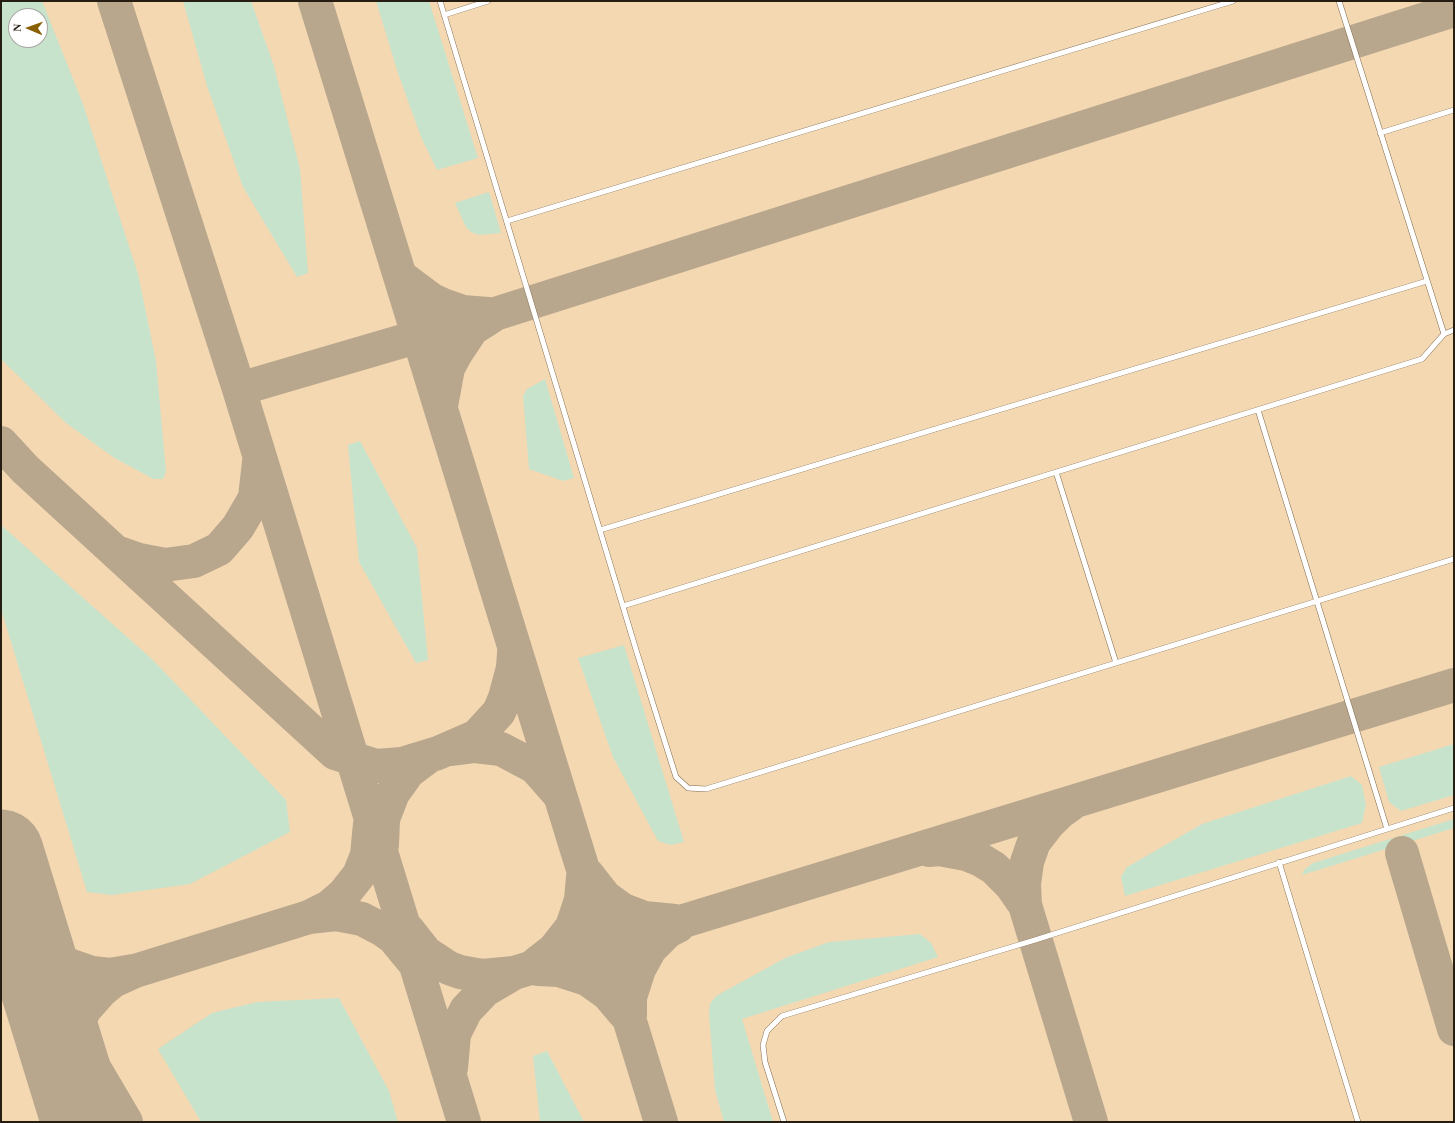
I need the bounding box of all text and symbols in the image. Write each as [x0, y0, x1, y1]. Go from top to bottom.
north arrow [8, 8, 48, 48]
text: N [11, 23, 23, 32]

